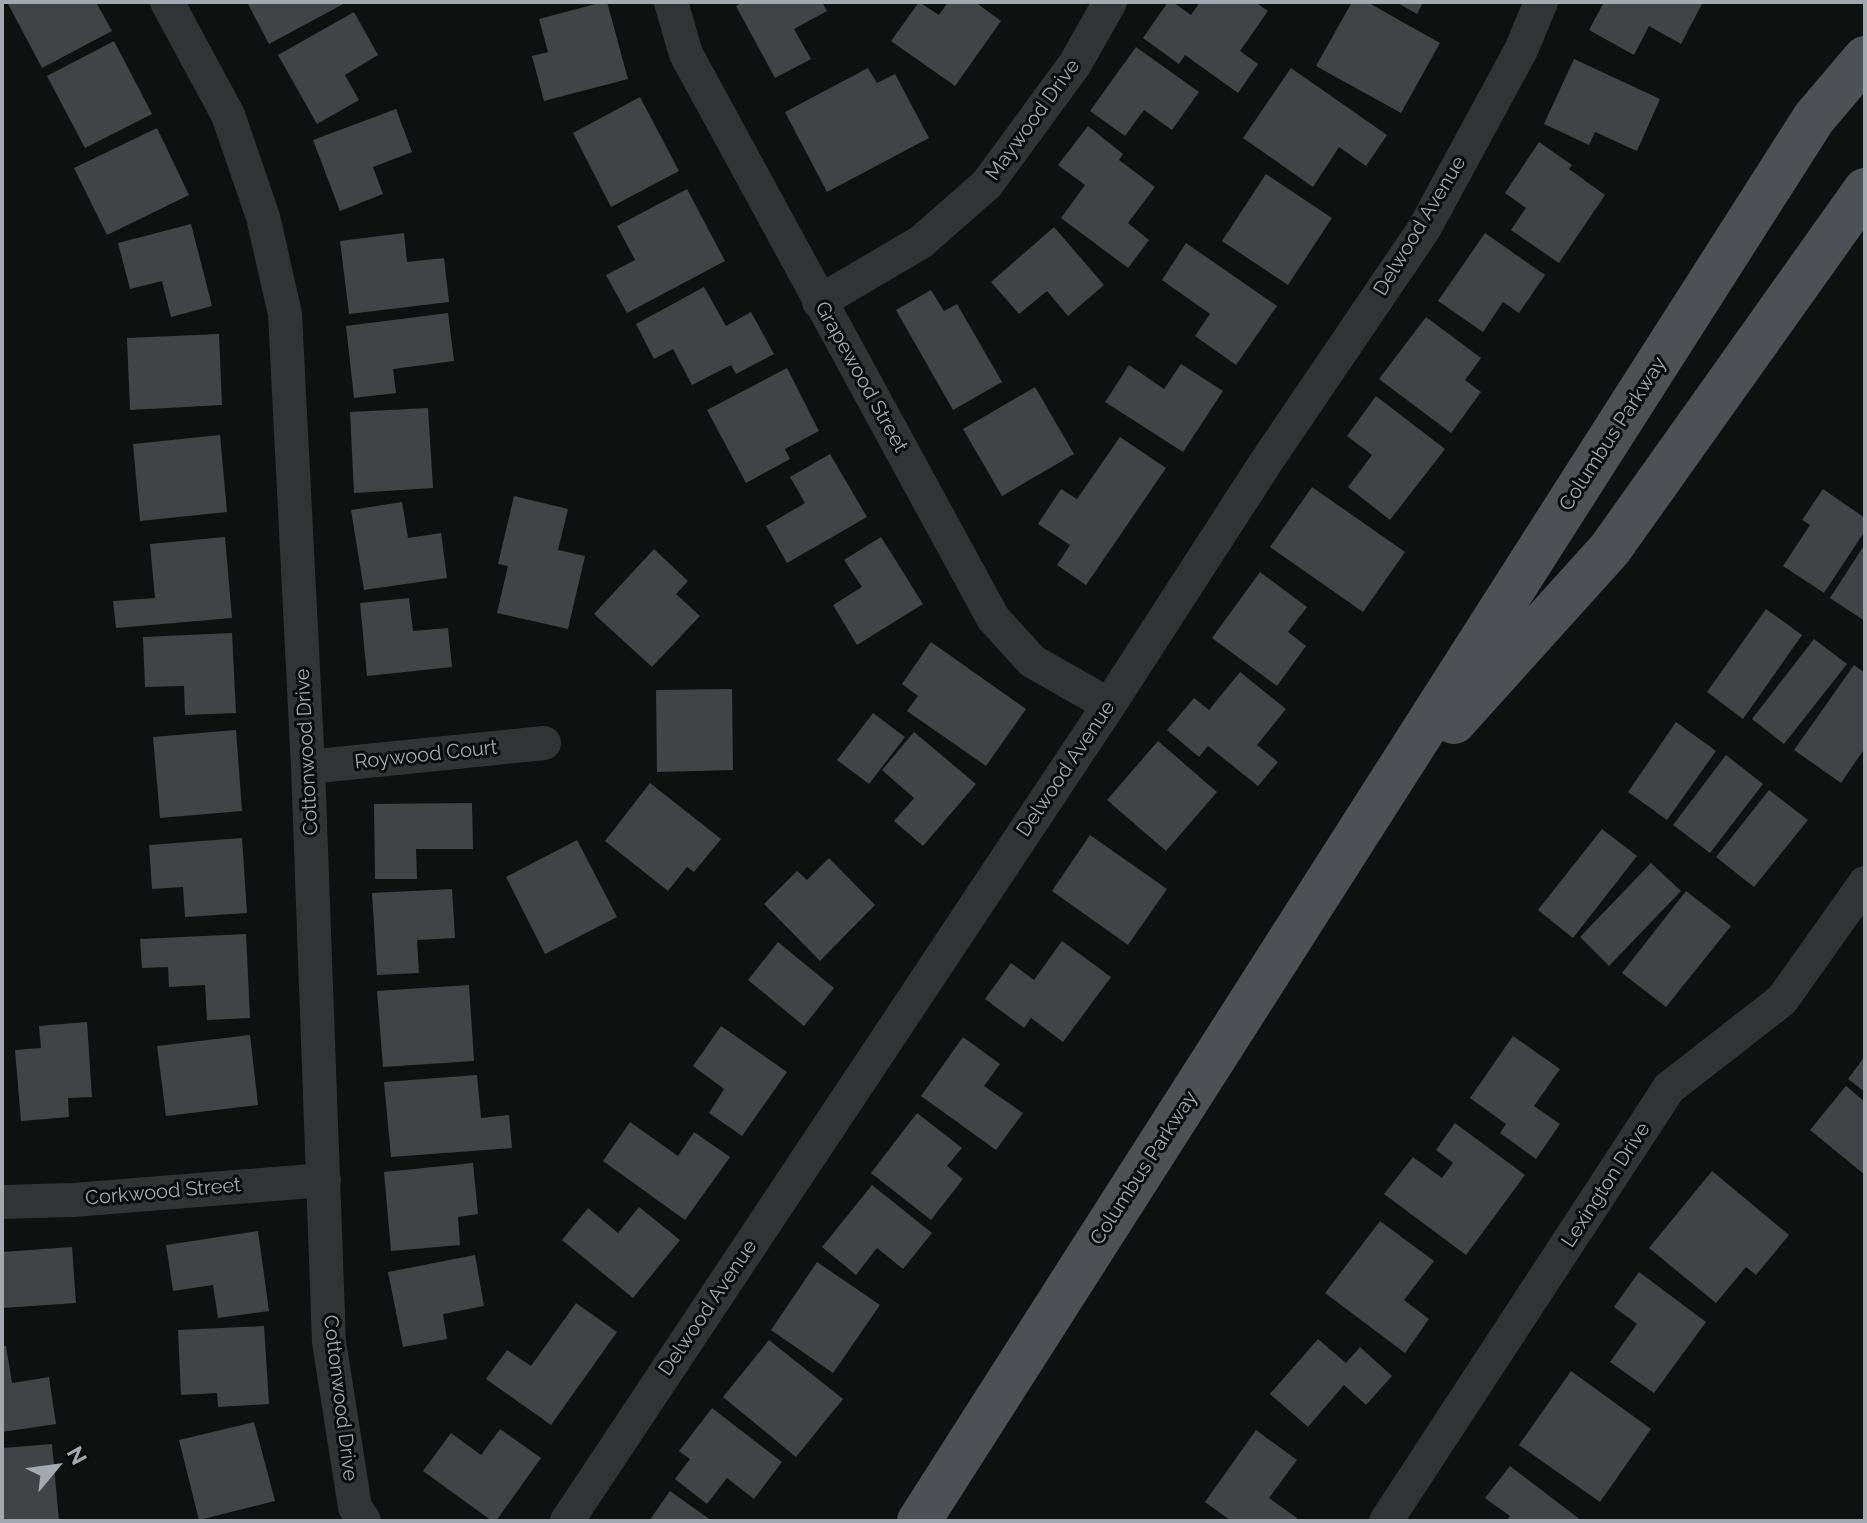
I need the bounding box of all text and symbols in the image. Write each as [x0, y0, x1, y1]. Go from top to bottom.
street label: Maywood Drive [981, 55, 1085, 185]
street label: Delwood Avenue [1369, 152, 1471, 300]
street label: Grapewood Street [810, 297, 912, 457]
street label: Columbus Parkway [1554, 353, 1672, 515]
street label: Cottonwood Drive [291, 668, 323, 836]
street label: Delwood Avenue [1012, 697, 1120, 841]
street label: Roywood Court [353, 736, 499, 774]
street label: Columbus Parkway [1085, 1087, 1203, 1249]
street label: Lexington Drive [1557, 1118, 1655, 1252]
street label: Corkwood Street [84, 1173, 242, 1211]
street label: Delwood Avenue [654, 1236, 762, 1380]
street label: Cottonwood Drive [318, 1314, 362, 1482]
north arrow [16, 1427, 96, 1507]
text: N [62, 1442, 92, 1469]

